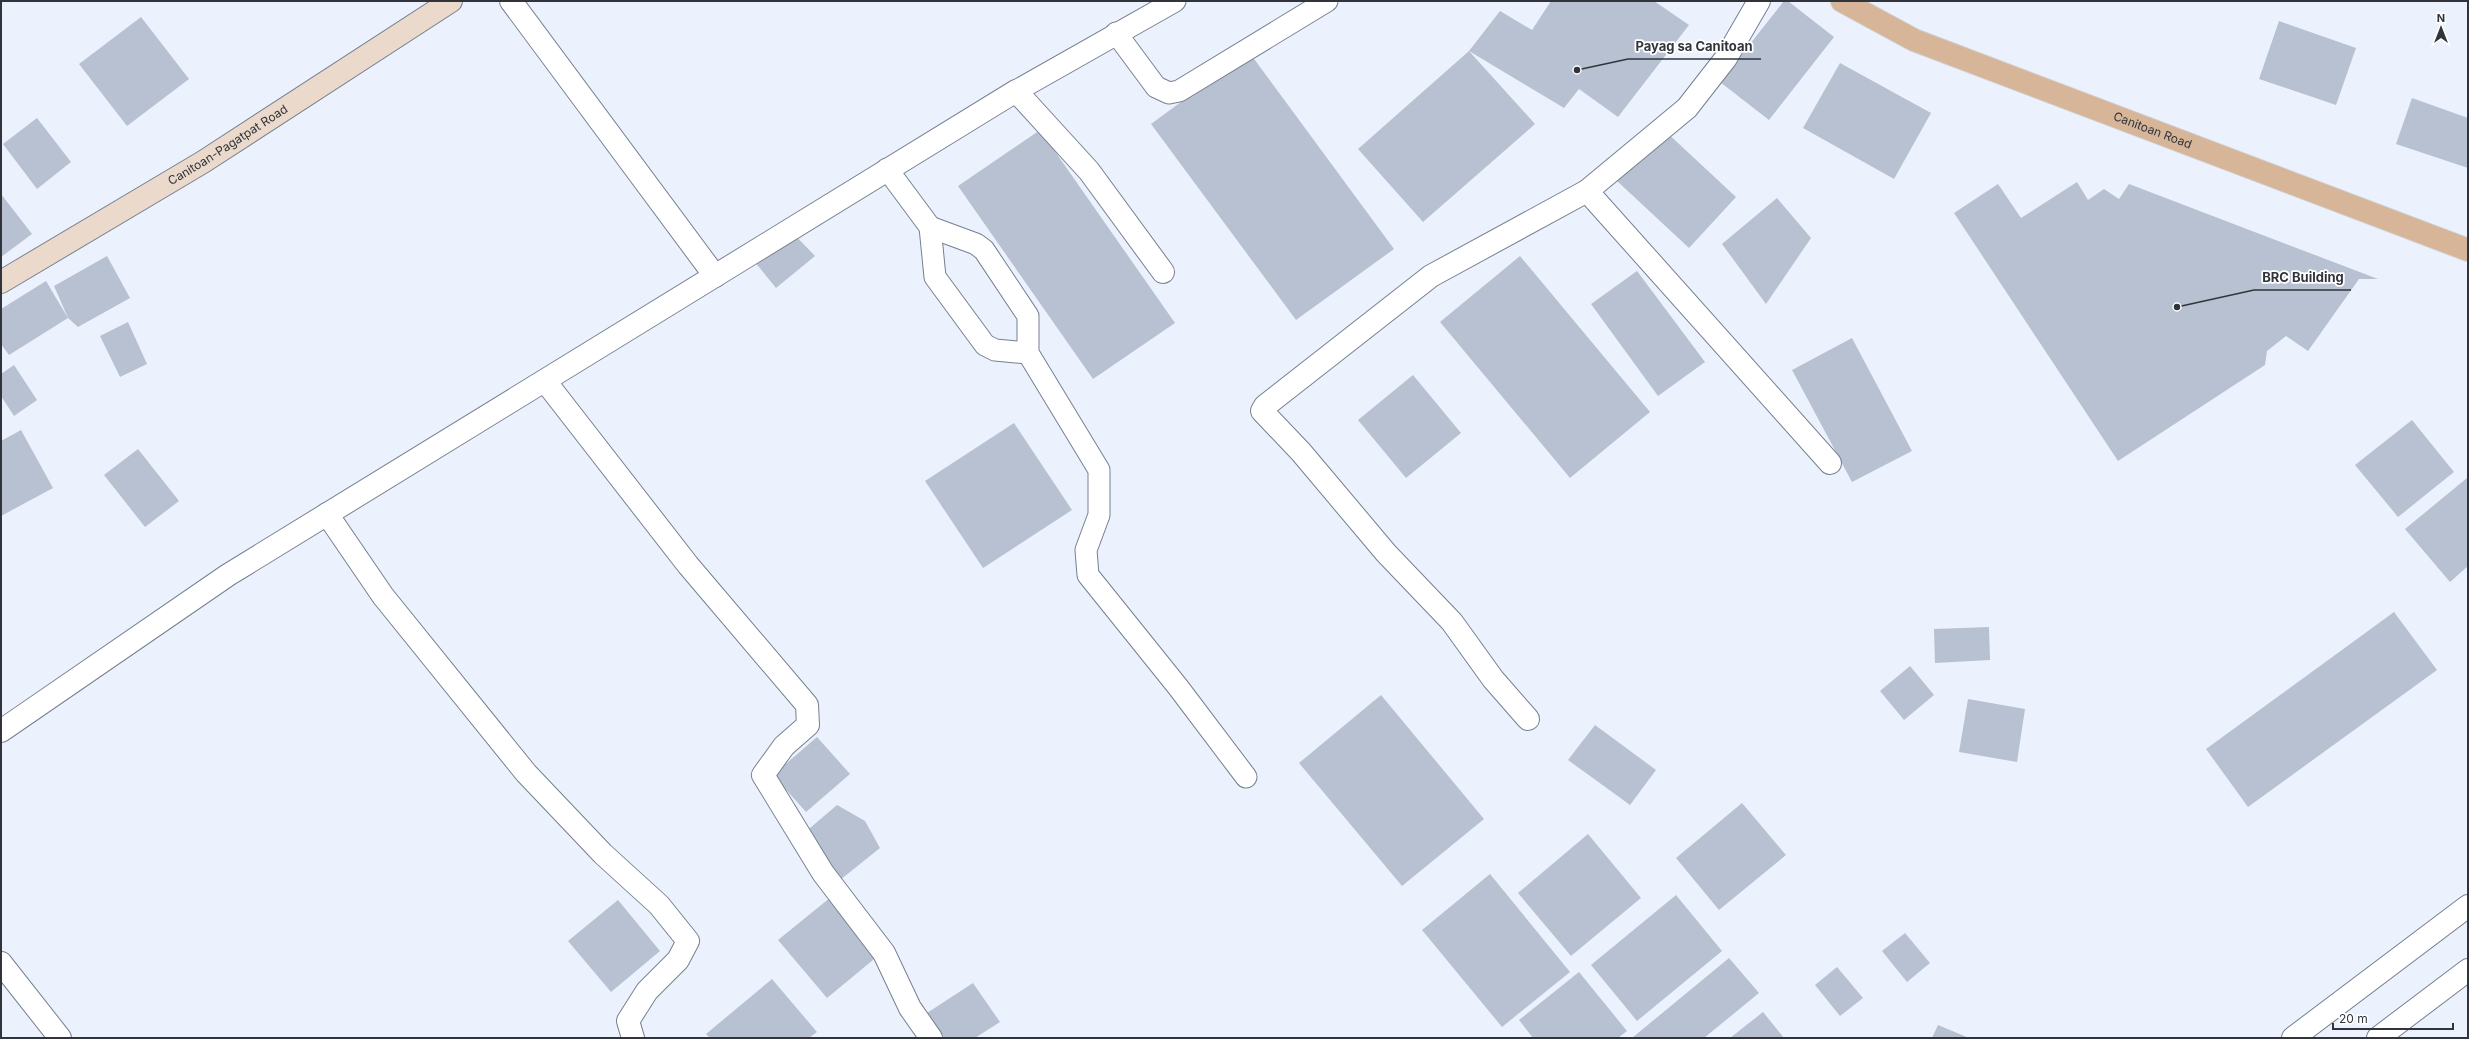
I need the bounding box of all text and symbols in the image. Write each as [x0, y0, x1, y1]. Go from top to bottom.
north arrow [2421, 8, 2461, 48]
text: N [2437, 11, 2445, 25]
callout: Payag sa Canitoan [1628, 34, 1761, 59]
text: Payag sa Canitoan [1635, 38, 1753, 54]
street label: Canitoan-Pagatpat Road [165, 101, 290, 188]
street label: Canitoan Road [2111, 108, 2194, 152]
callout: BRC Building [2254, 265, 2351, 290]
text: BRC Building [2262, 269, 2344, 285]
scale bar [2333, 1005, 2453, 1031]
text: 20 m [2339, 1011, 2368, 1026]

